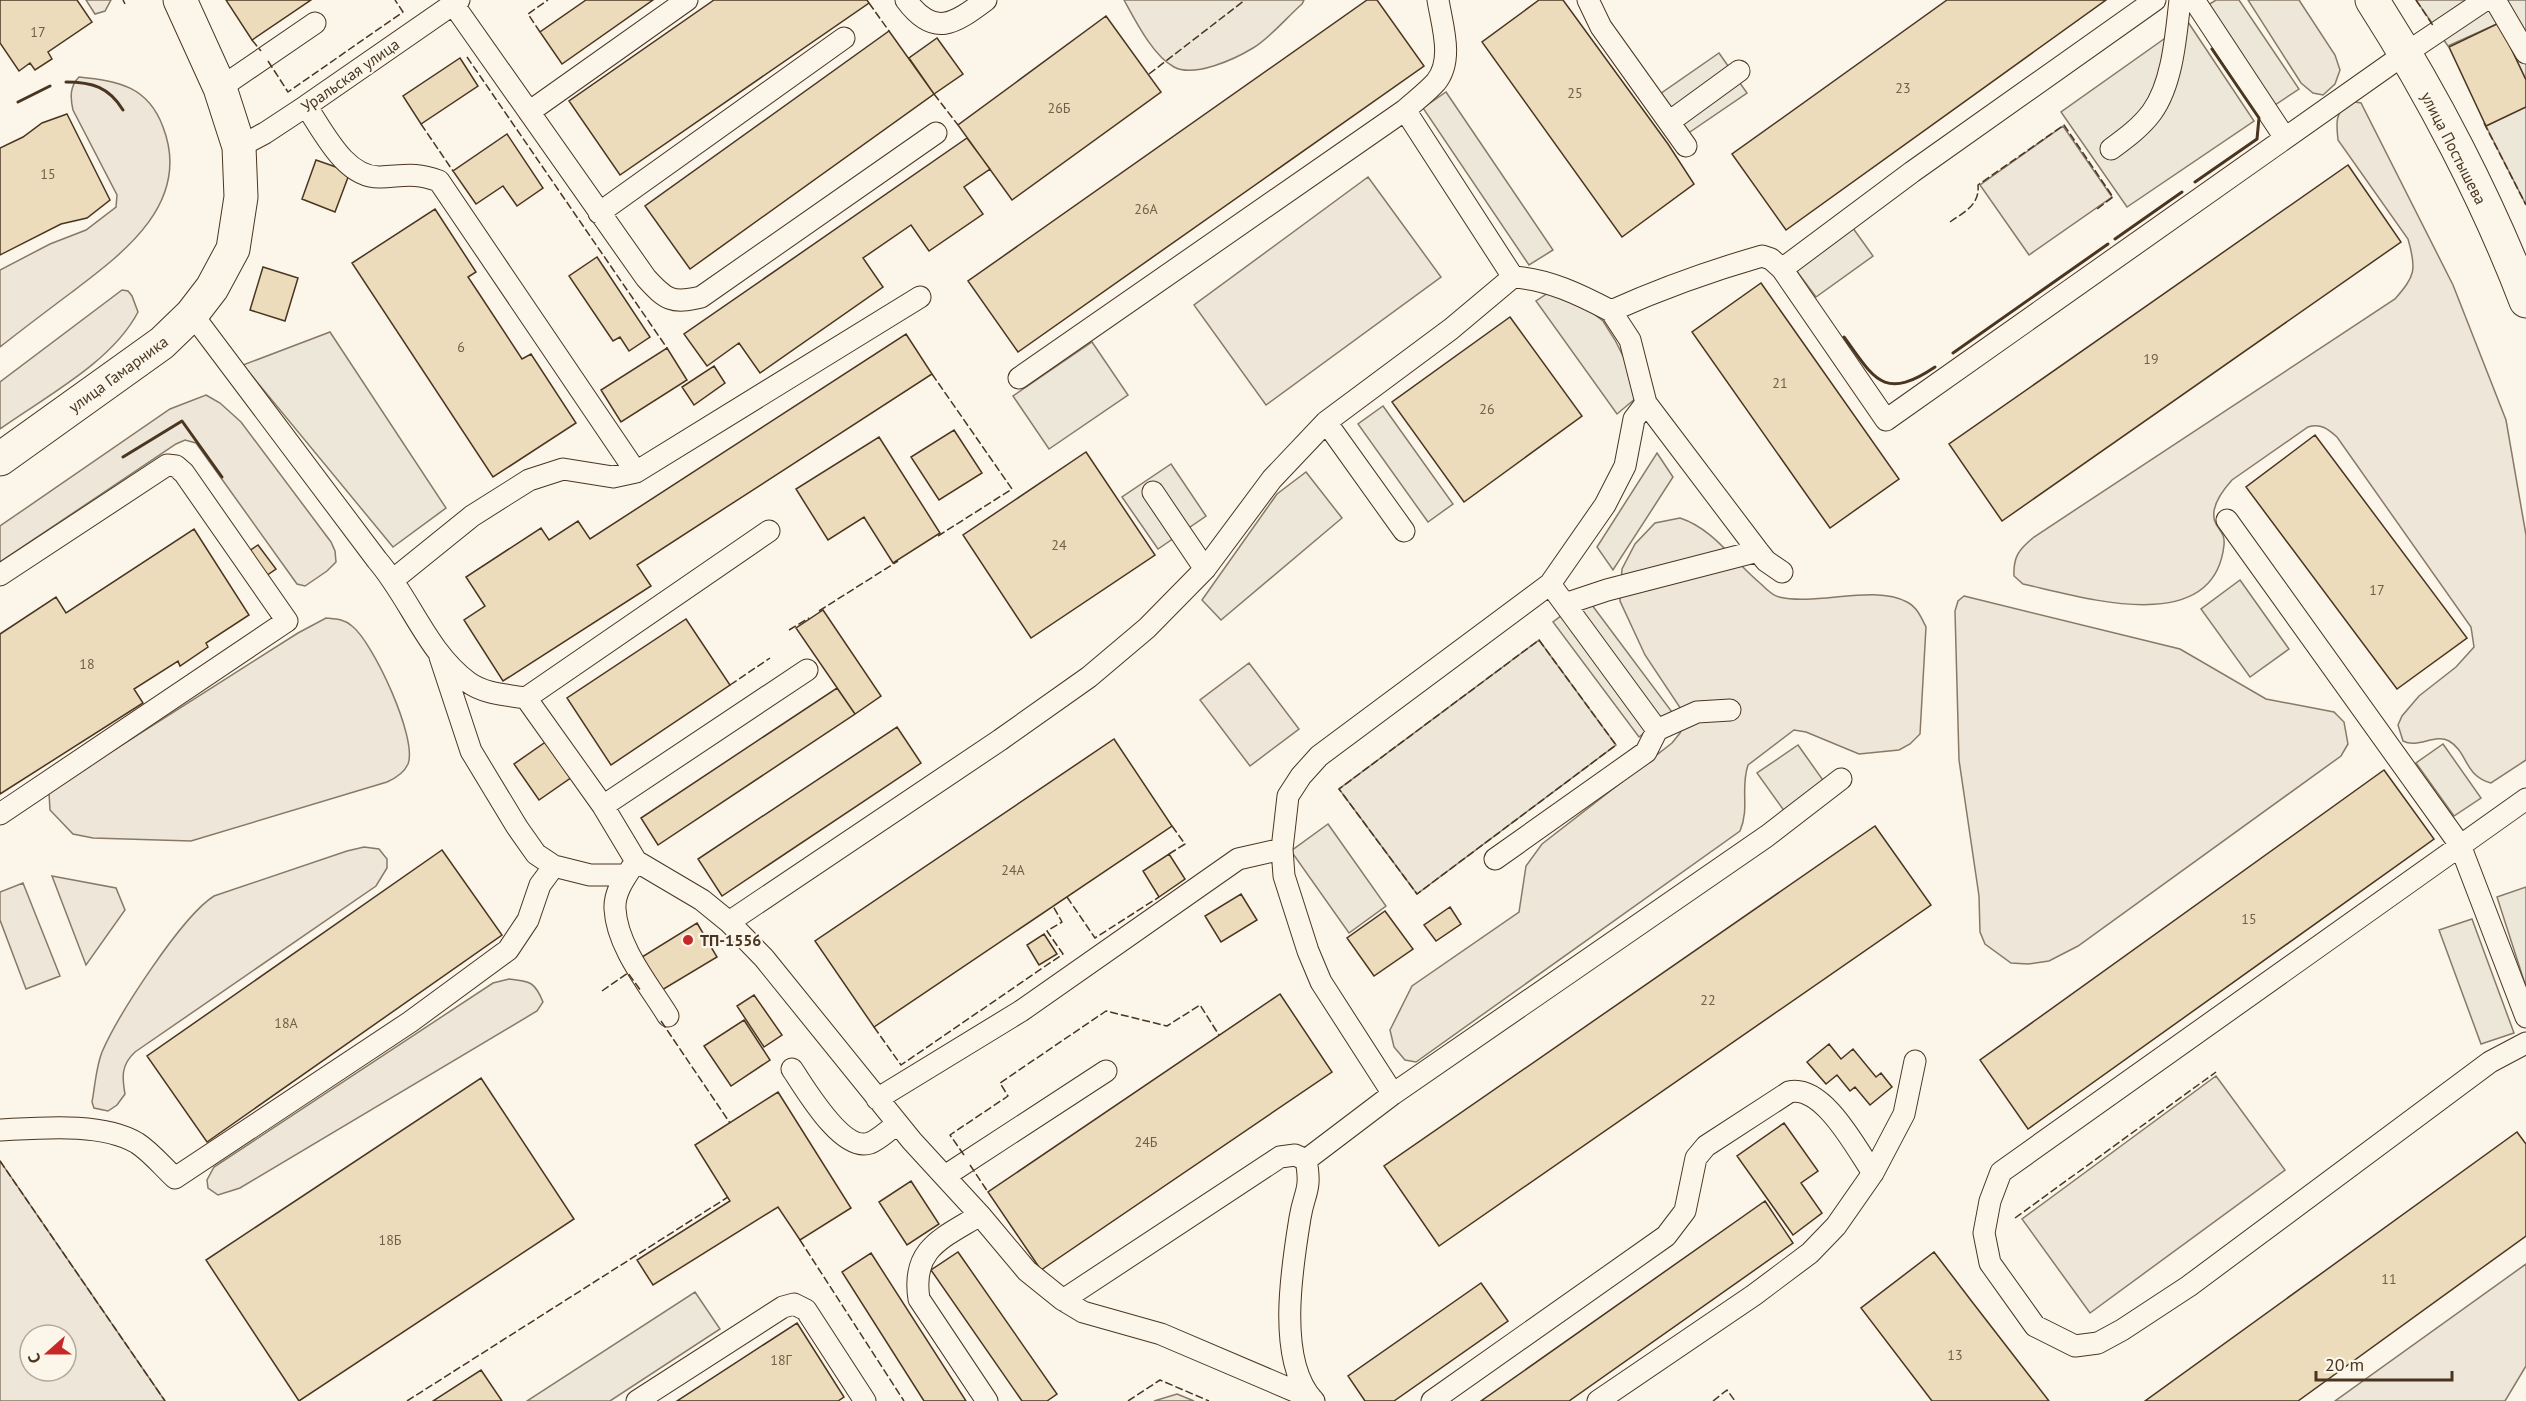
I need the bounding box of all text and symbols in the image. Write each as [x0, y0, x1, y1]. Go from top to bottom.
house number: 17 [30, 23, 46, 41]
street label: Уральская улица [297, 34, 403, 116]
house number: 23 [1895, 79, 1911, 97]
house number: 25 [1567, 84, 1583, 102]
street label: улица Постышева [2417, 88, 2491, 208]
house number: 26Б [1048, 99, 1071, 117]
house number: 15 [40, 165, 56, 183]
house number: 26А [1134, 200, 1159, 218]
street label: улица Гамарника [64, 331, 172, 417]
house number: 6 [457, 338, 465, 356]
house number: 19 [2143, 350, 2159, 368]
house number: 21 [1772, 374, 1788, 392]
house number: 26 [1479, 400, 1495, 418]
house number: 24 [1051, 536, 1067, 554]
house number: 17 [2369, 581, 2385, 599]
house number: 18 [79, 655, 95, 673]
house number: 24А [1001, 861, 1026, 879]
house number: 15 [2241, 910, 2257, 928]
place label: ТП-1556 [700, 930, 761, 950]
marker: ТП-1556 [681, 933, 695, 947]
house number: 22 [1700, 991, 1716, 1009]
house number: 18А [274, 1014, 299, 1032]
house number: 24Б [1135, 1133, 1158, 1151]
house number: 18Б [379, 1231, 402, 1249]
house number: 11 [2381, 1270, 2397, 1288]
north arrow [18, 1323, 78, 1383]
scale bar [2316, 1344, 2452, 1382]
house number: 13 [1947, 1346, 1963, 1364]
text: С [23, 1351, 45, 1366]
house number: 18Г [770, 1351, 793, 1369]
text: 20 m [2325, 1353, 2364, 1376]

